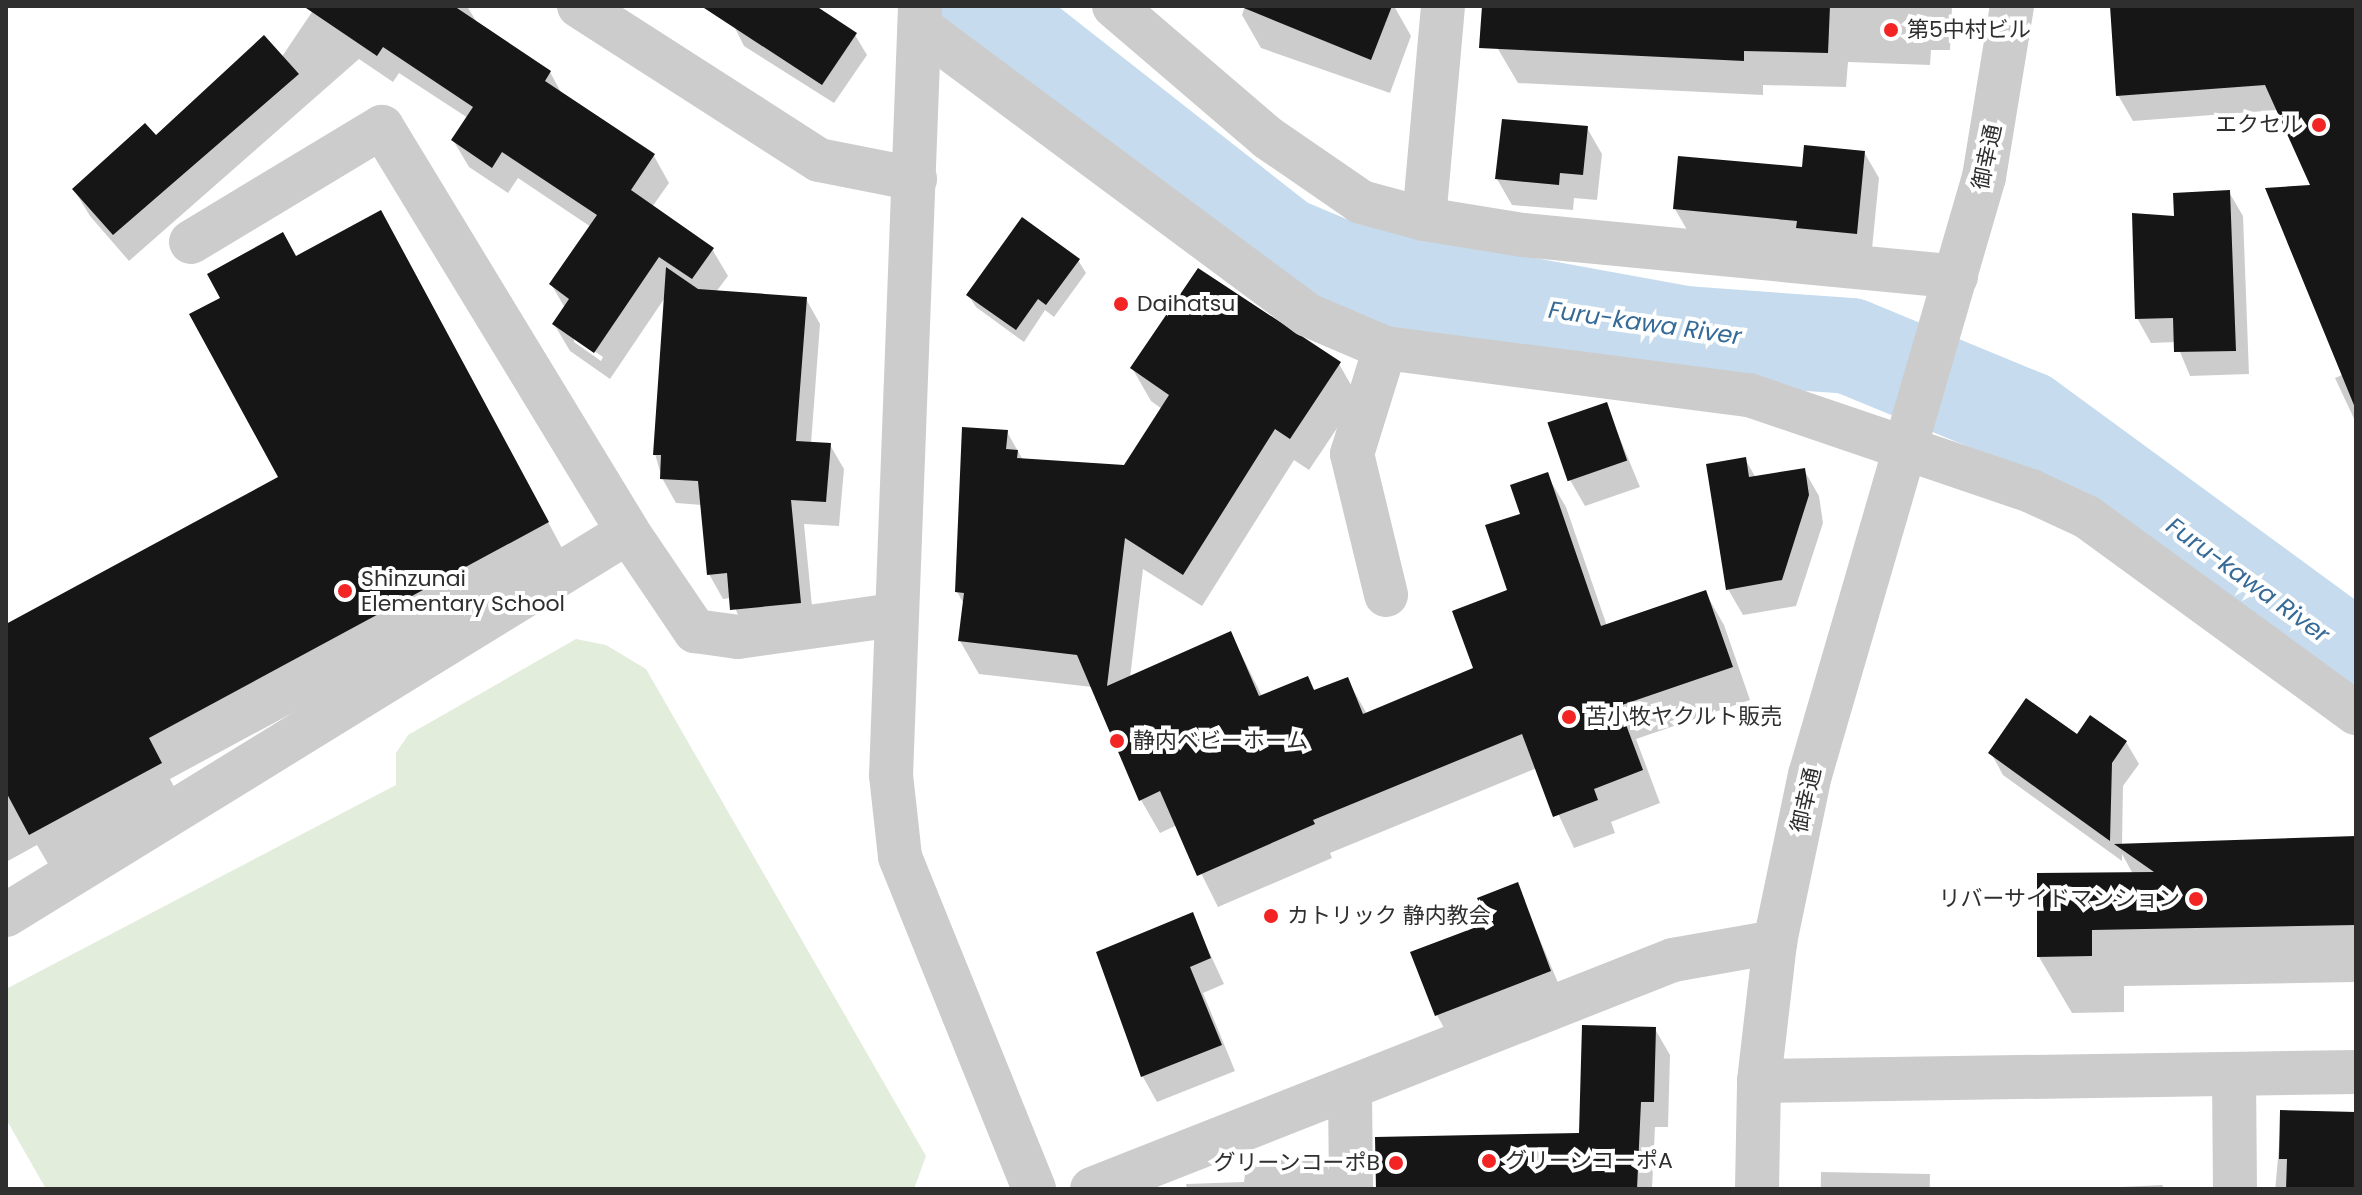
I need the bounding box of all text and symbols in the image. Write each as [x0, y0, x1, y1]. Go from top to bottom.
place label: 第5中村ビル [1907, 17, 2031, 43]
marker: 第5中村ビル [1882, 21, 1900, 39]
place label: エクセル [2215, 112, 2303, 138]
marker: エクセル [2310, 116, 2328, 134]
street label: 御幸通 [1967, 122, 2007, 192]
place label: Daihatsu [1137, 291, 1235, 317]
marker: Daihatsu [1112, 295, 1130, 313]
water label: Furu-kawa River [1547, 295, 1743, 351]
water label: Furu-kawa River [2161, 511, 2335, 649]
place label: Shinzunai Elementary School [361, 565, 565, 616]
marker: Shinzunai Elementary School [336, 582, 354, 600]
place label: 苫小牧ヤクルト販売 [1585, 704, 1783, 730]
marker: 苫小牧ヤクルト販売 [1560, 708, 1578, 726]
place label: 静内ベビーホーム [1133, 728, 1309, 754]
marker: 静内ベビーホーム [1108, 732, 1126, 750]
street label: 御幸通 [1786, 765, 1826, 835]
place label: リバーサイドマンション [1938, 886, 2180, 912]
marker: リバーサイドマンション [2187, 890, 2205, 908]
place label: カトリック 静内教会 [1287, 903, 1491, 929]
marker: カトリック 静内教会 [1262, 907, 1280, 925]
place label: グリーンコーポA [1505, 1148, 1674, 1174]
place label: グリーンコーポB [1213, 1150, 1380, 1176]
marker: グリーンコーポA [1480, 1152, 1498, 1170]
marker: グリーンコーポB [1387, 1154, 1405, 1172]

